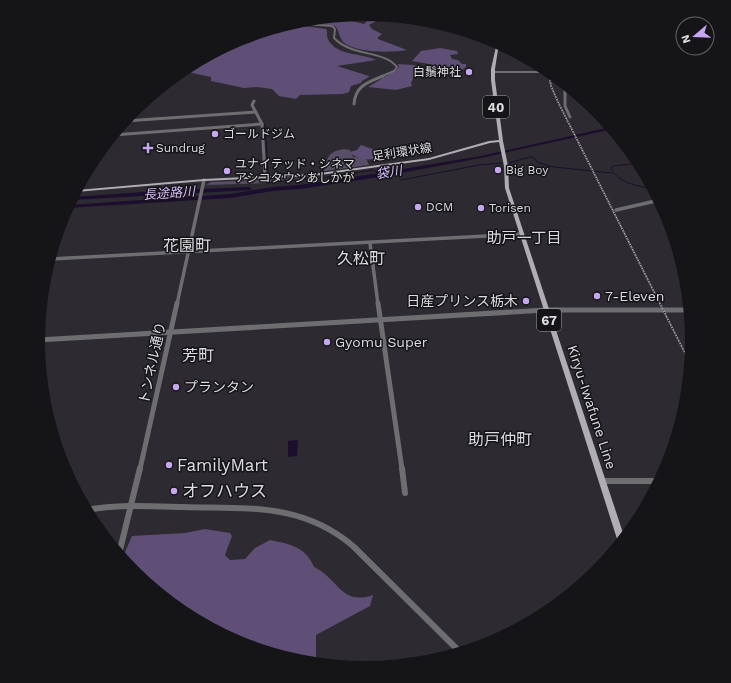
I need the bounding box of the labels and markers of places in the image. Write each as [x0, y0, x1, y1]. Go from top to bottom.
place label: 白鬚神社 [413, 65, 461, 79]
marker: 白鬚神社 [464, 67, 474, 77]
place label: ゴールドジム [223, 127, 295, 141]
marker: ゴールドジム [210, 129, 220, 139]
place label: Sundrug [156, 141, 205, 155]
marker: Sundrug [143, 143, 153, 153]
place label: ユナイテッド・シネマ アシコタウンあしかが [235, 157, 355, 185]
place label: Big Boy [506, 163, 549, 177]
marker: Big Boy [493, 165, 503, 175]
marker: ユナイテッド・シネマ アシコタウンあしかが [222, 166, 232, 176]
place label: DCM [426, 200, 453, 214]
place label: Torisen [489, 201, 531, 215]
marker: DCM [413, 202, 423, 212]
marker: Torisen [476, 203, 486, 213]
place label: 7-Eleven [605, 288, 664, 304]
marker: 7-Eleven [592, 291, 602, 301]
place label: 日産プリンス栃木 [406, 293, 518, 309]
marker: 日産プリンス栃木 [521, 296, 531, 306]
place label: Gyomu Super [335, 334, 428, 350]
marker: Gyomu Super [322, 337, 332, 347]
place label: プランタン [184, 379, 254, 395]
marker: プランタン [171, 382, 181, 392]
place label: FamilyMart [177, 455, 268, 475]
marker: FamilyMart [164, 460, 174, 470]
place label: オフハウス [182, 481, 267, 501]
marker: オフハウス [169, 486, 179, 496]

